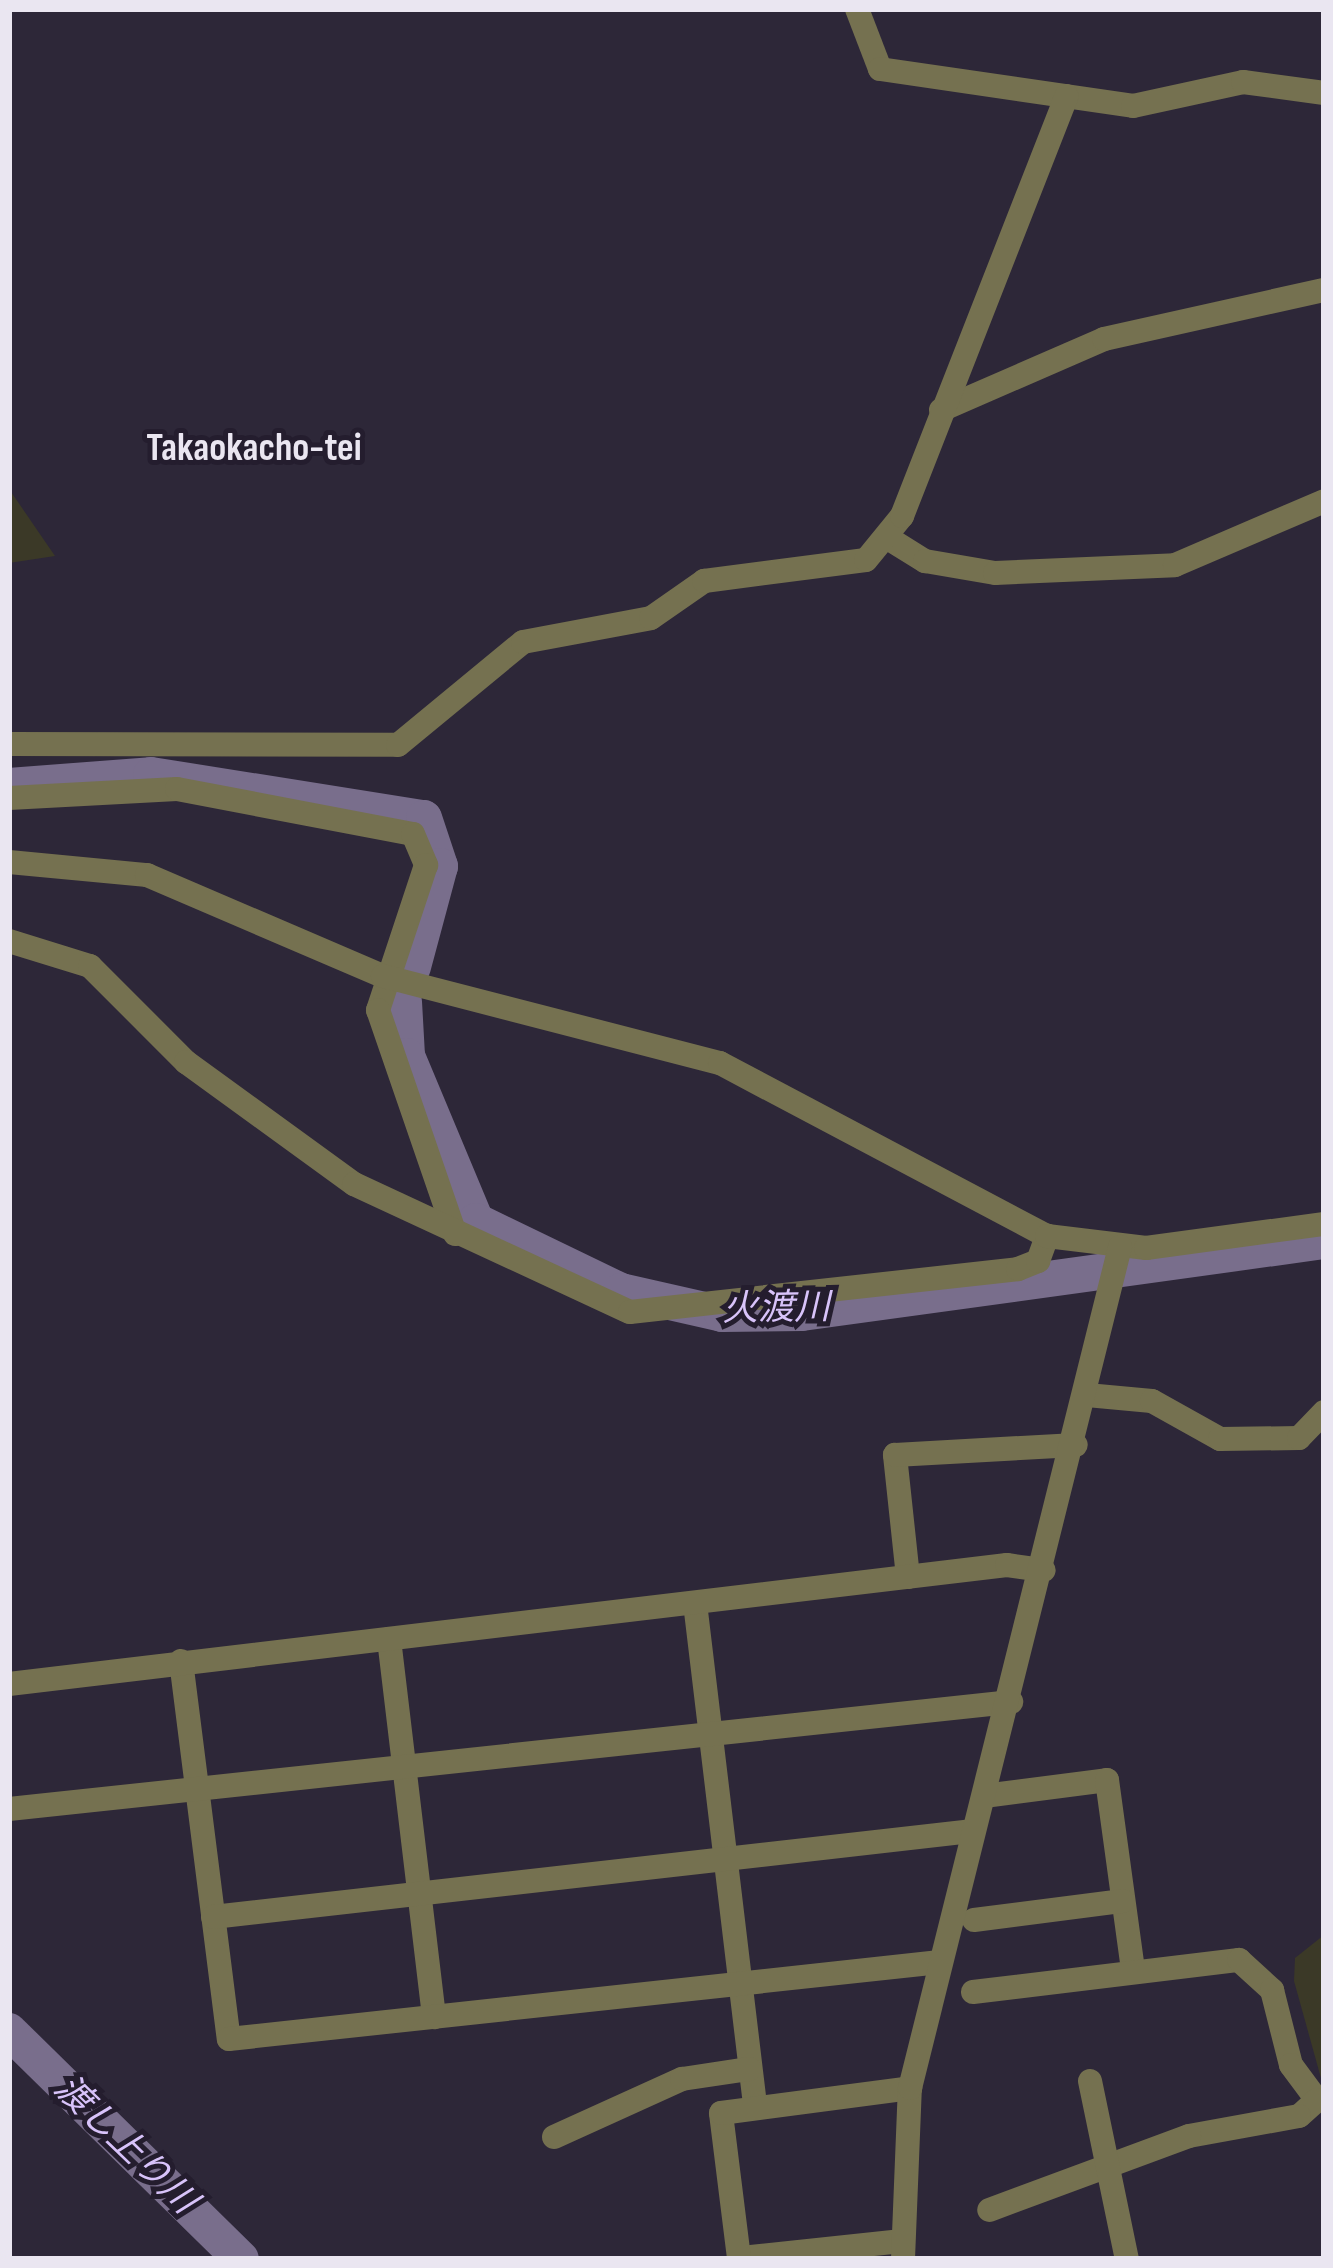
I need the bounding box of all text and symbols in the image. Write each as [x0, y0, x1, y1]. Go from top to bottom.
district label: Takaokacho-tei [146, 426, 362, 472]
water label: 火渡川 [722, 1286, 830, 1332]
water label: 渡し上り川 [45, 2067, 205, 2223]

